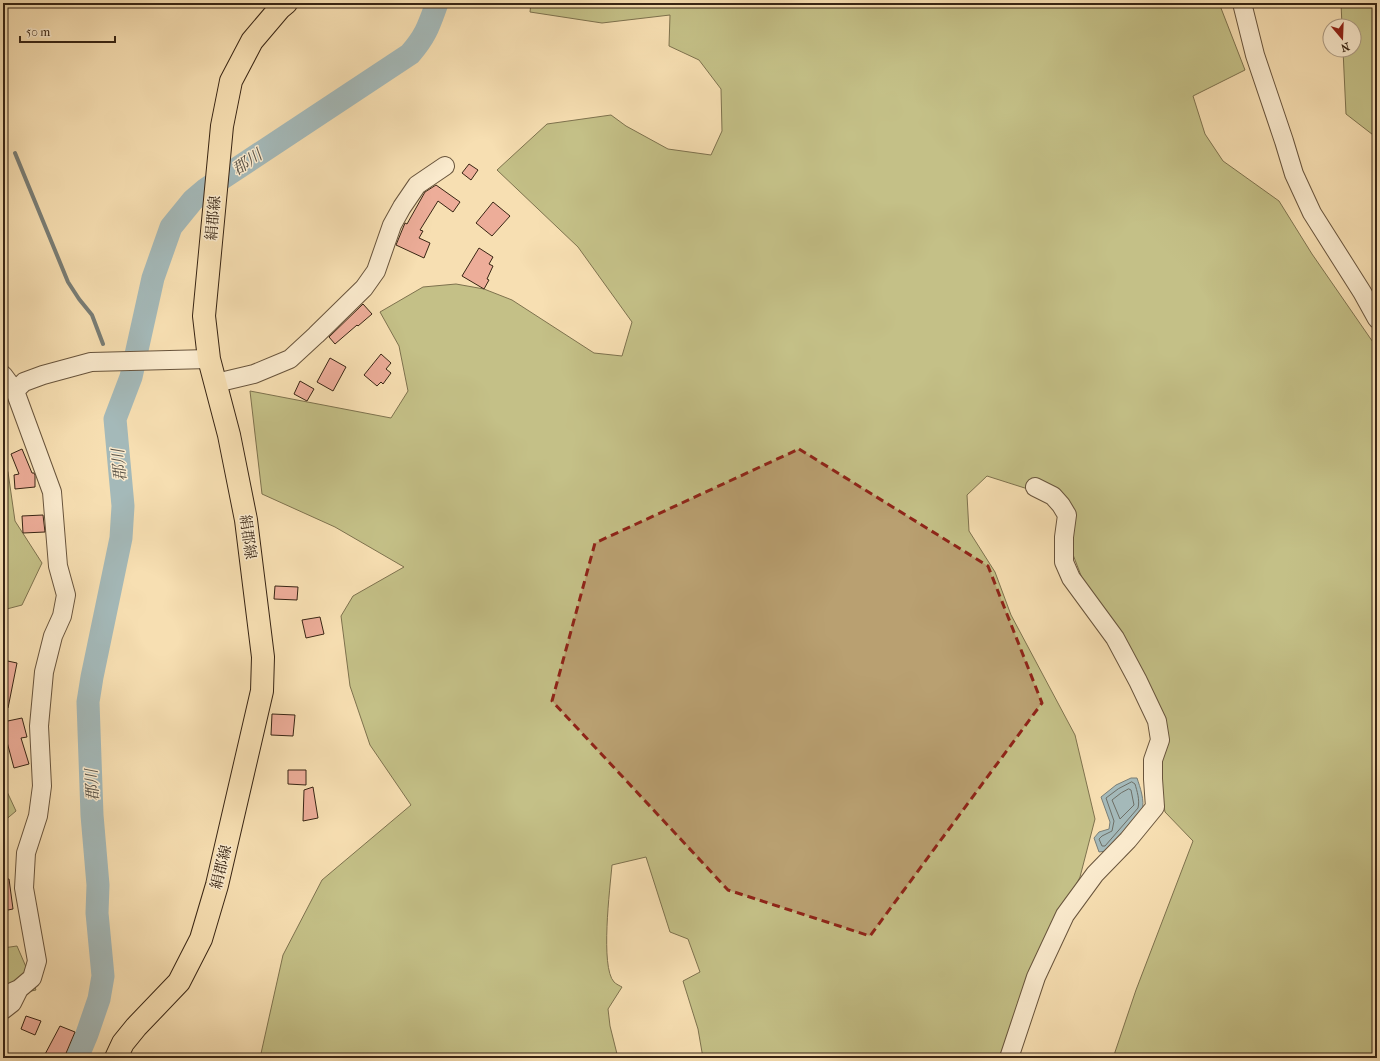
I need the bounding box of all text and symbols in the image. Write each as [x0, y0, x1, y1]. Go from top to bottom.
scale bar [20, 18, 115, 44]
north arrow [1322, 18, 1362, 58]
text: 50 m [26, 25, 50, 39]
text: N [1338, 39, 1351, 55]
water label: 郡川 [228, 144, 267, 179]
street label: 絹郡線 [202, 195, 224, 241]
water label: 郡川 [108, 446, 130, 482]
street label: 絹郡線 [236, 513, 260, 561]
water label: 郡川 [82, 767, 102, 801]
street label: 絹郡線 [207, 843, 235, 891]

